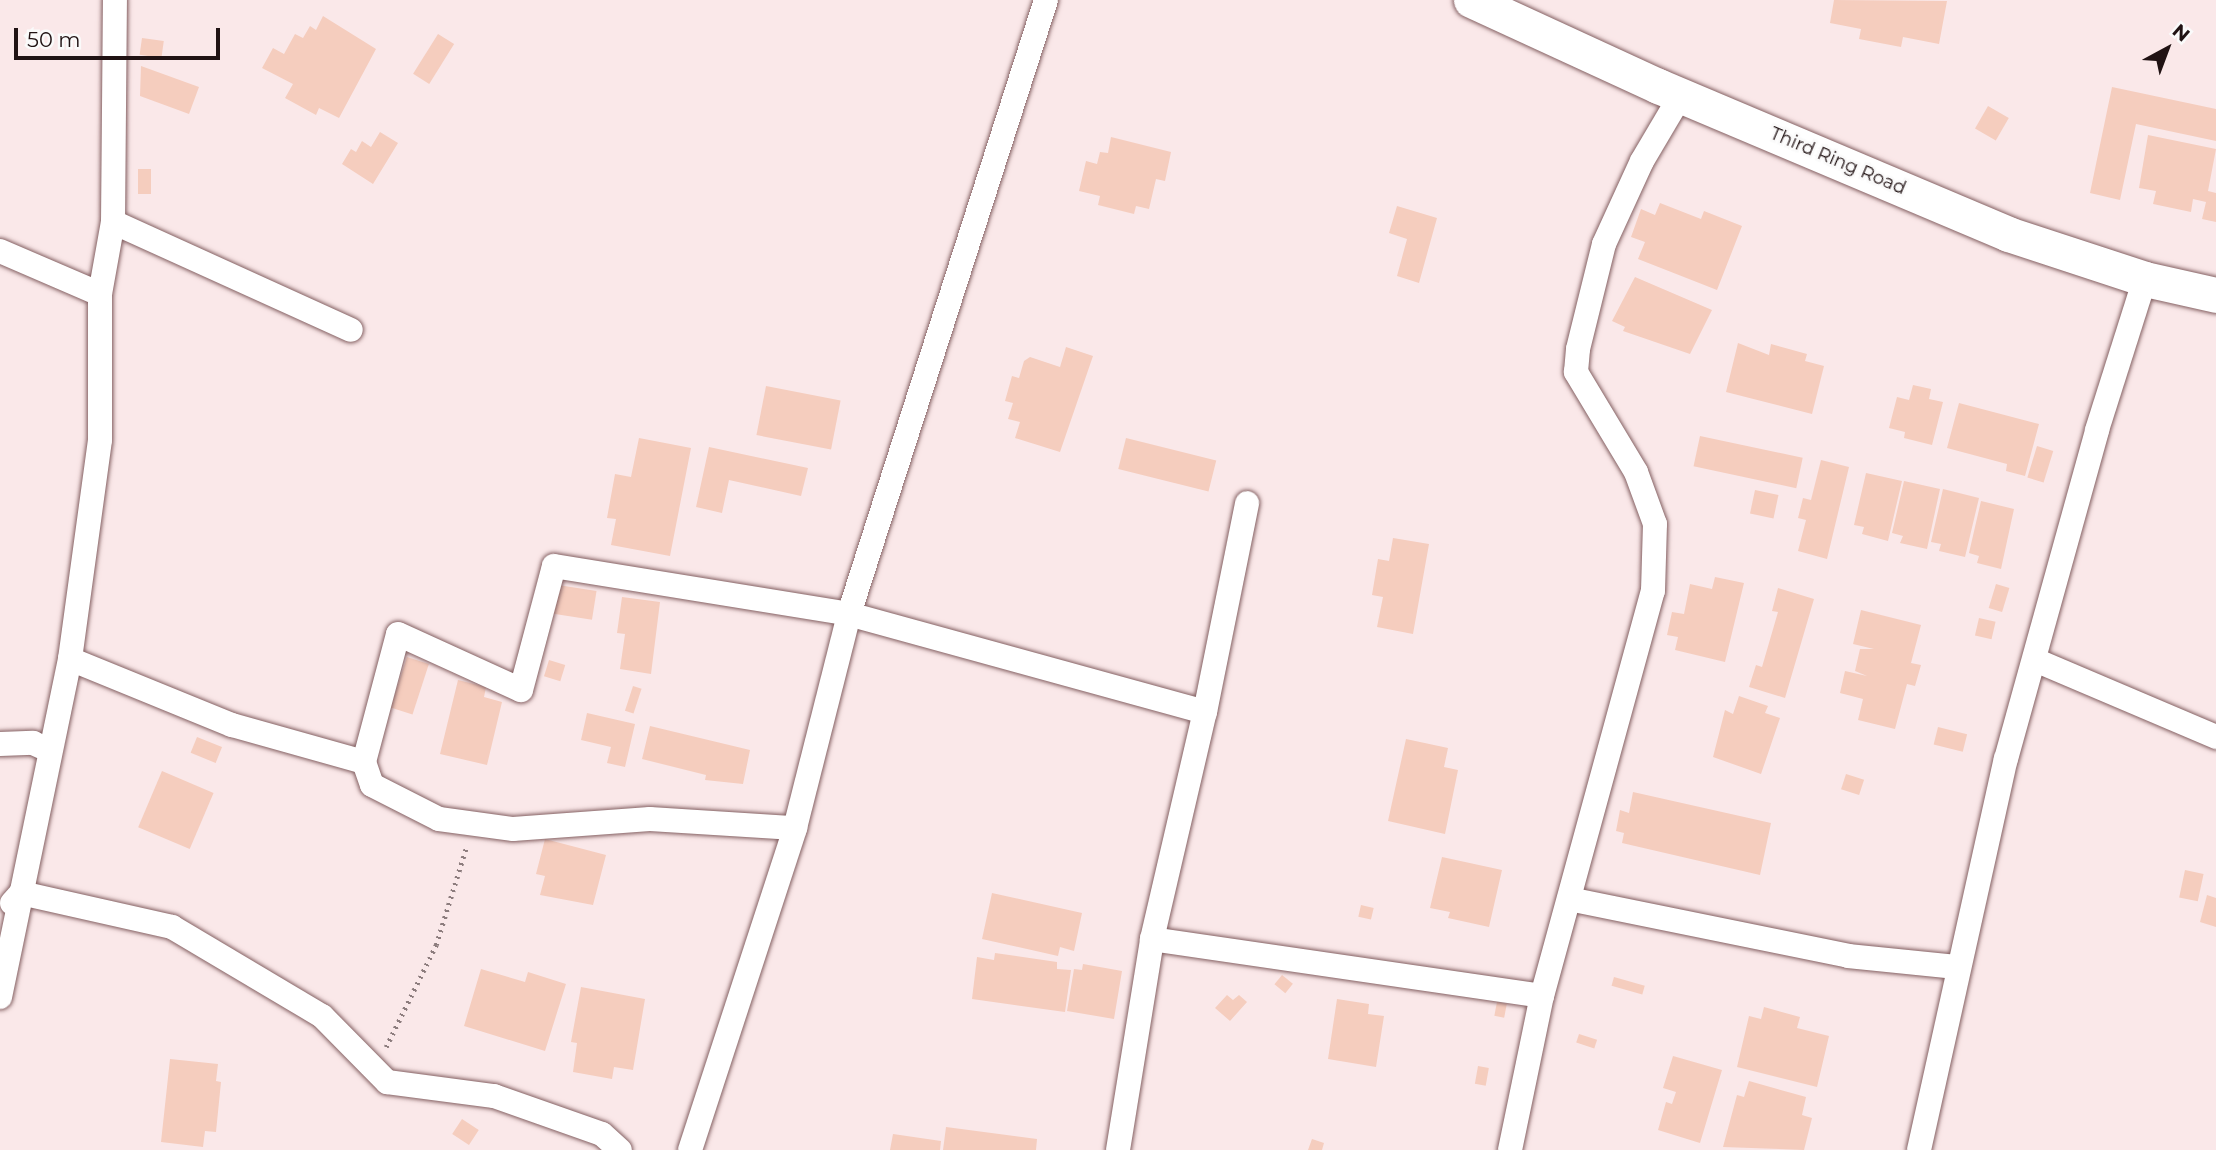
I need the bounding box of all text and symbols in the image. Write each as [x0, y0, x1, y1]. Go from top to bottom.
scale bar [18, 14, 224, 58]
north arrow [2132, 14, 2202, 84]
text: N [2168, 19, 2194, 46]
text: 50 m [27, 27, 81, 52]
street label: Third Ring Road [1767, 123, 1909, 199]

